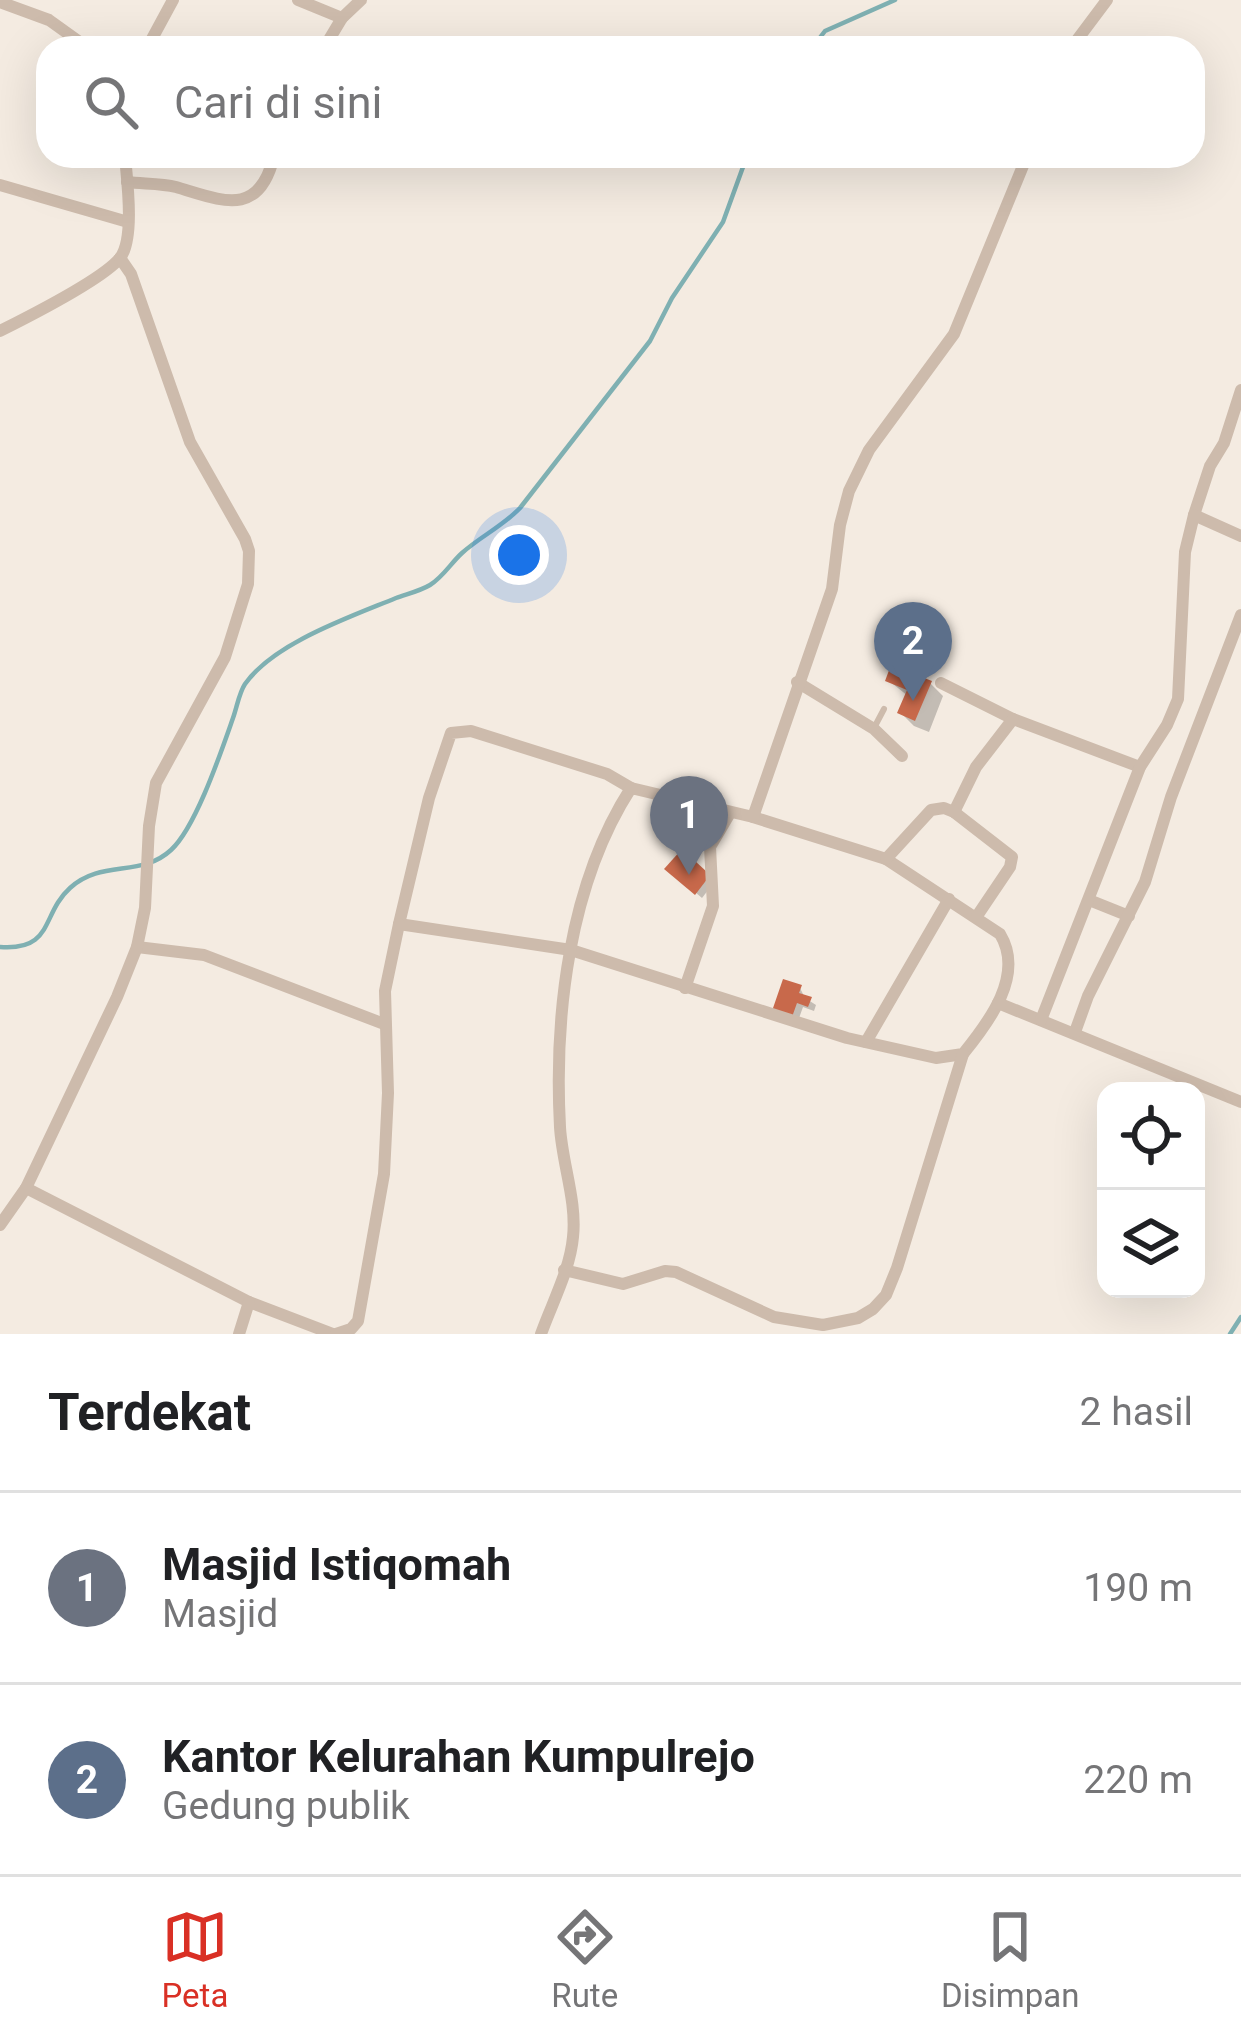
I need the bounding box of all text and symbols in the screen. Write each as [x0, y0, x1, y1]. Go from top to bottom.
search box [36, 36, 1205, 168]
icon: search [78, 69, 144, 135]
text: Cari di sini [174, 76, 383, 129]
your location [489, 525, 549, 585]
pin: 2 [874, 602, 952, 701]
pin: 1 [650, 776, 728, 875]
map controls [1097, 1082, 1205, 1298]
button: locate [1097, 1082, 1205, 1190]
button: layers [1097, 1190, 1205, 1298]
text: Terdekat [48, 1383, 251, 1442]
text: 2 hasil [1080, 1389, 1193, 1435]
text: Masjid Istiqomah [162, 1538, 511, 1591]
text: 1 [76, 1565, 98, 1611]
text: 190 m [1083, 1565, 1193, 1611]
text: Masjid [162, 1591, 278, 1637]
text: Kantor Kelurahan Kumpulrejo [162, 1730, 755, 1783]
text: 2 [76, 1757, 98, 1803]
text: 220 m [1083, 1757, 1193, 1803]
text: Gedung publik [162, 1783, 410, 1829]
tab: Peta [161, 1904, 228, 2015]
tab: Rute [551, 1904, 618, 2015]
tab: Disimpan [941, 1904, 1080, 2015]

